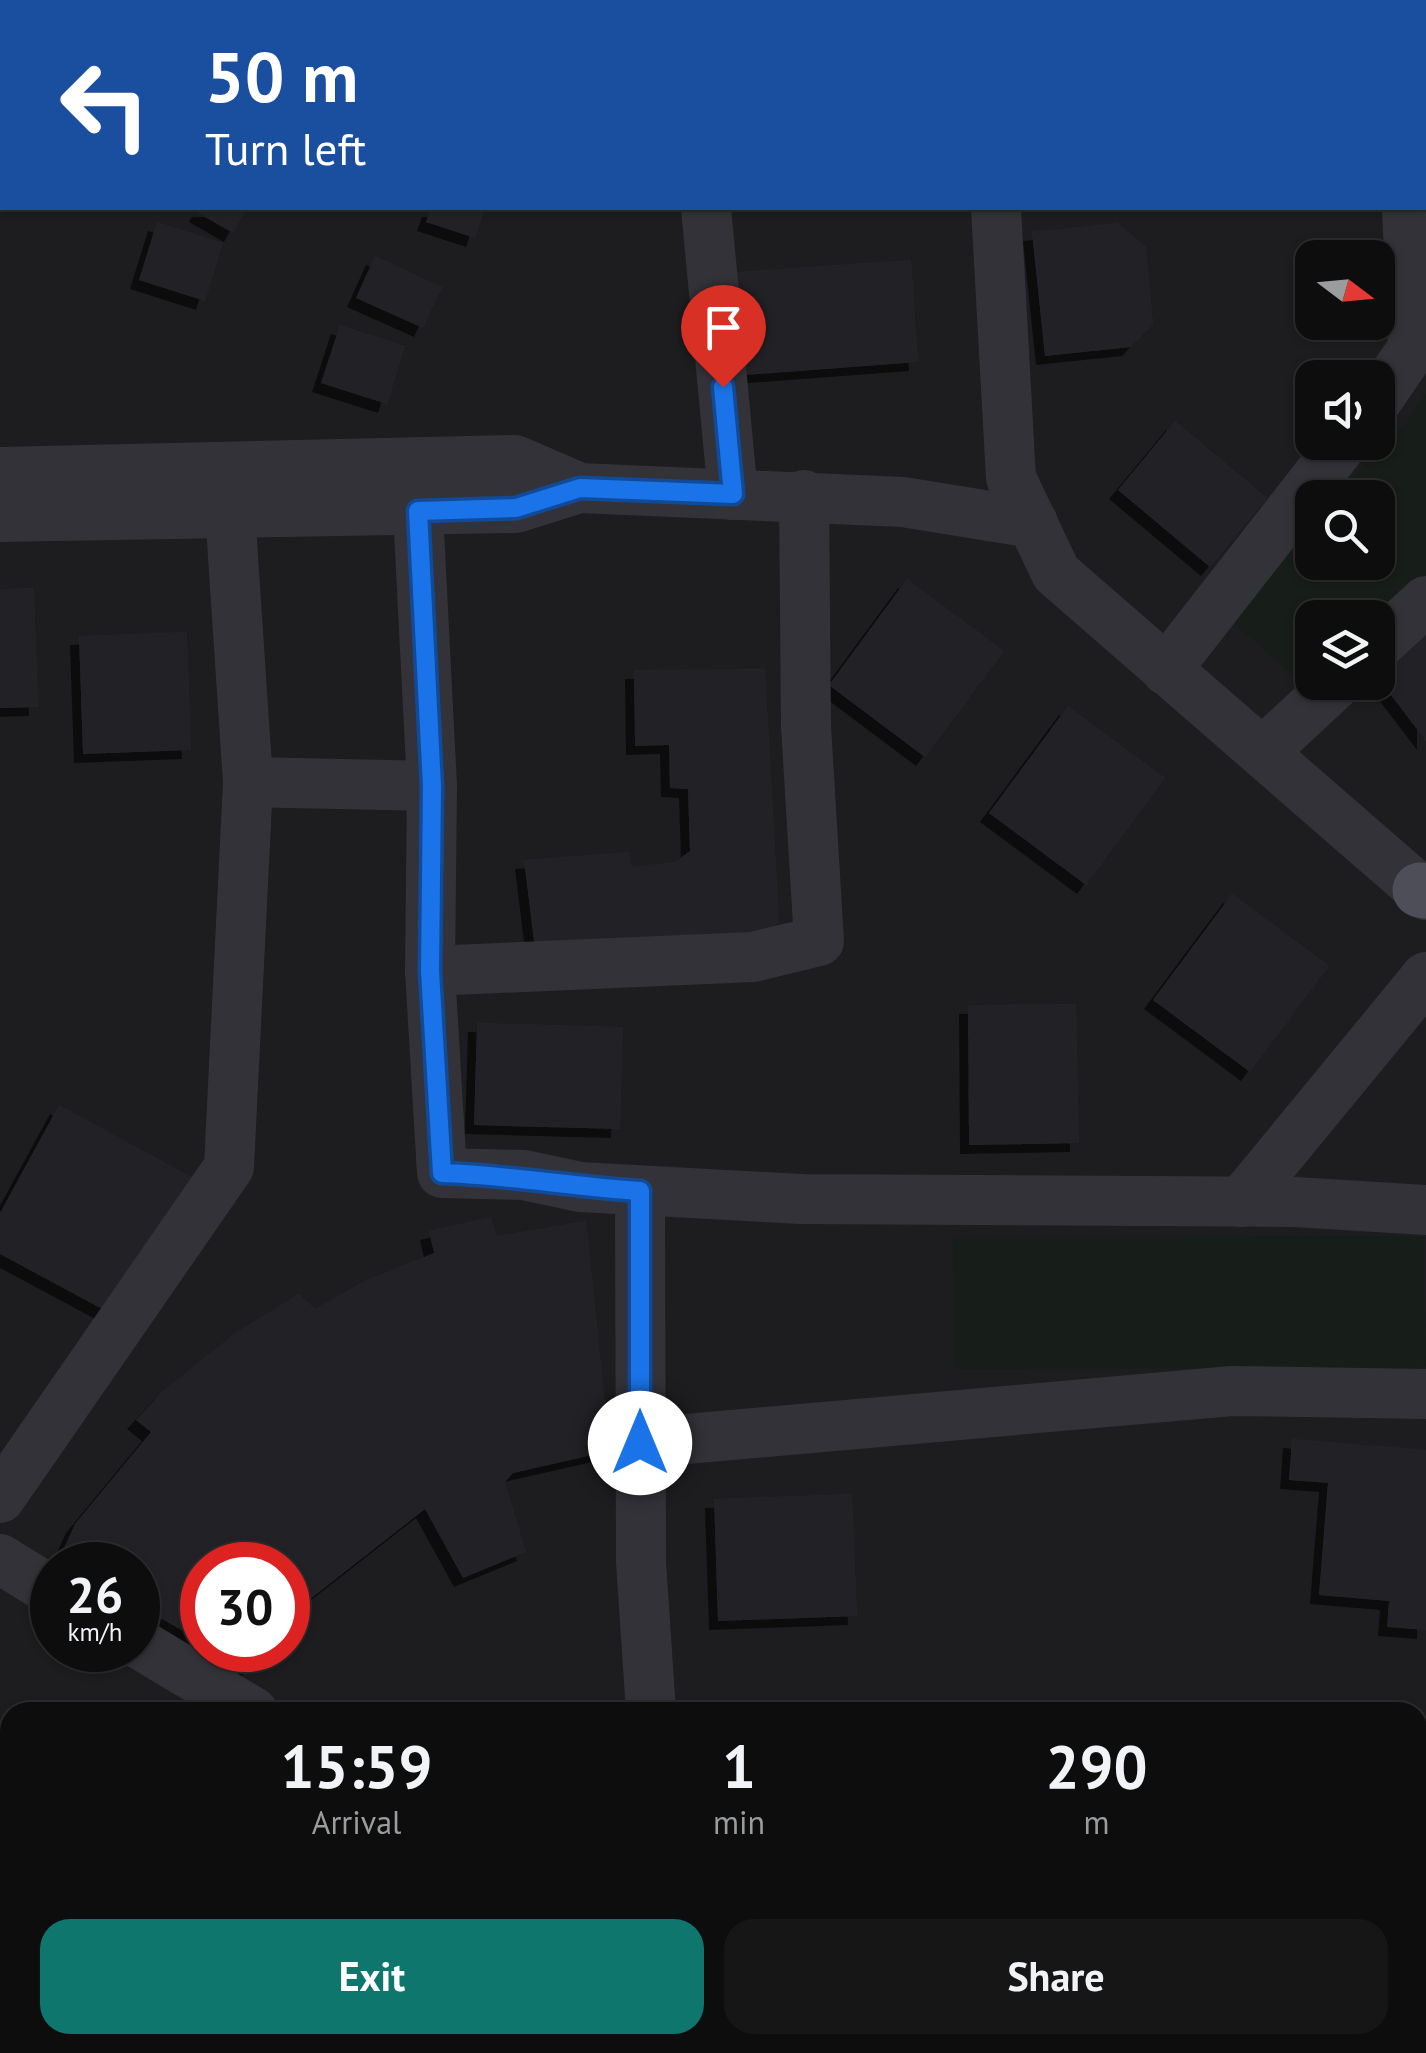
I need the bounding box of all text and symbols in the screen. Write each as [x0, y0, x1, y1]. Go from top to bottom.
text: 50 m [205, 31, 358, 121]
icon: left [40, 40, 170, 170]
text: Turn left [205, 119, 366, 177]
north arrow [1295, 240, 1395, 340]
map controls [1295, 240, 1395, 700]
pin [681, 285, 766, 388]
icon: arrive [696, 300, 751, 355]
button: sound [1295, 360, 1395, 460]
button: search [1295, 480, 1395, 580]
button: layers [1295, 600, 1395, 700]
position arrow [588, 1391, 692, 1495]
speed limit sign: 30 [180, 1542, 310, 1672]
text: 26 [67, 1562, 123, 1627]
text: km/h [68, 1616, 122, 1648]
text: 15:59 [280, 1727, 433, 1805]
text: 1 [722, 1727, 756, 1805]
text: 290 [1046, 1727, 1148, 1805]
text: Arrival [312, 1801, 401, 1843]
text: min [713, 1801, 765, 1843]
text: m [1084, 1801, 1110, 1843]
button: Exit [40, 1919, 704, 2034]
button: Share [724, 1919, 1388, 2034]

